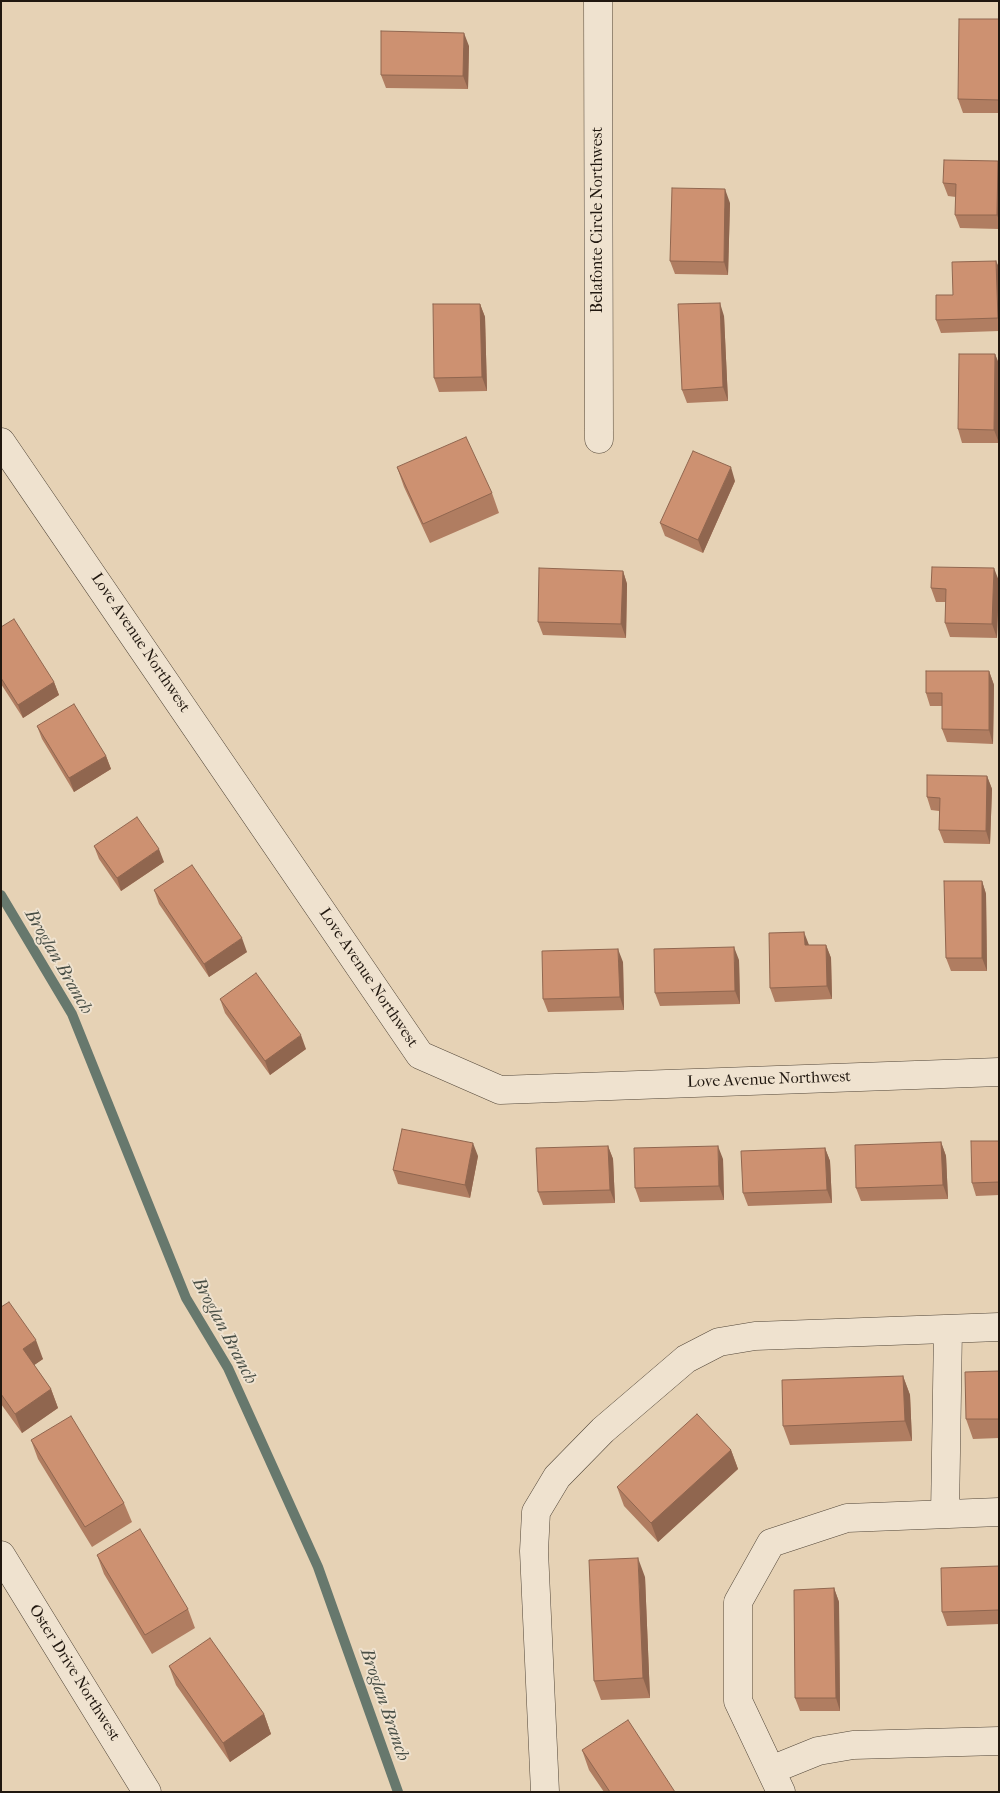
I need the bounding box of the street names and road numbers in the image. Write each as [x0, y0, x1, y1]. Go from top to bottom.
street label: Belafonte Circle Northwest [588, 127, 608, 313]
street label: Love Avenue Northwest [86, 570, 194, 716]
street label: Love Avenue Northwest [314, 905, 422, 1051]
street label: Love Avenue Northwest [687, 1068, 851, 1092]
street label: Oster Drive Northwest [24, 1601, 124, 1745]

